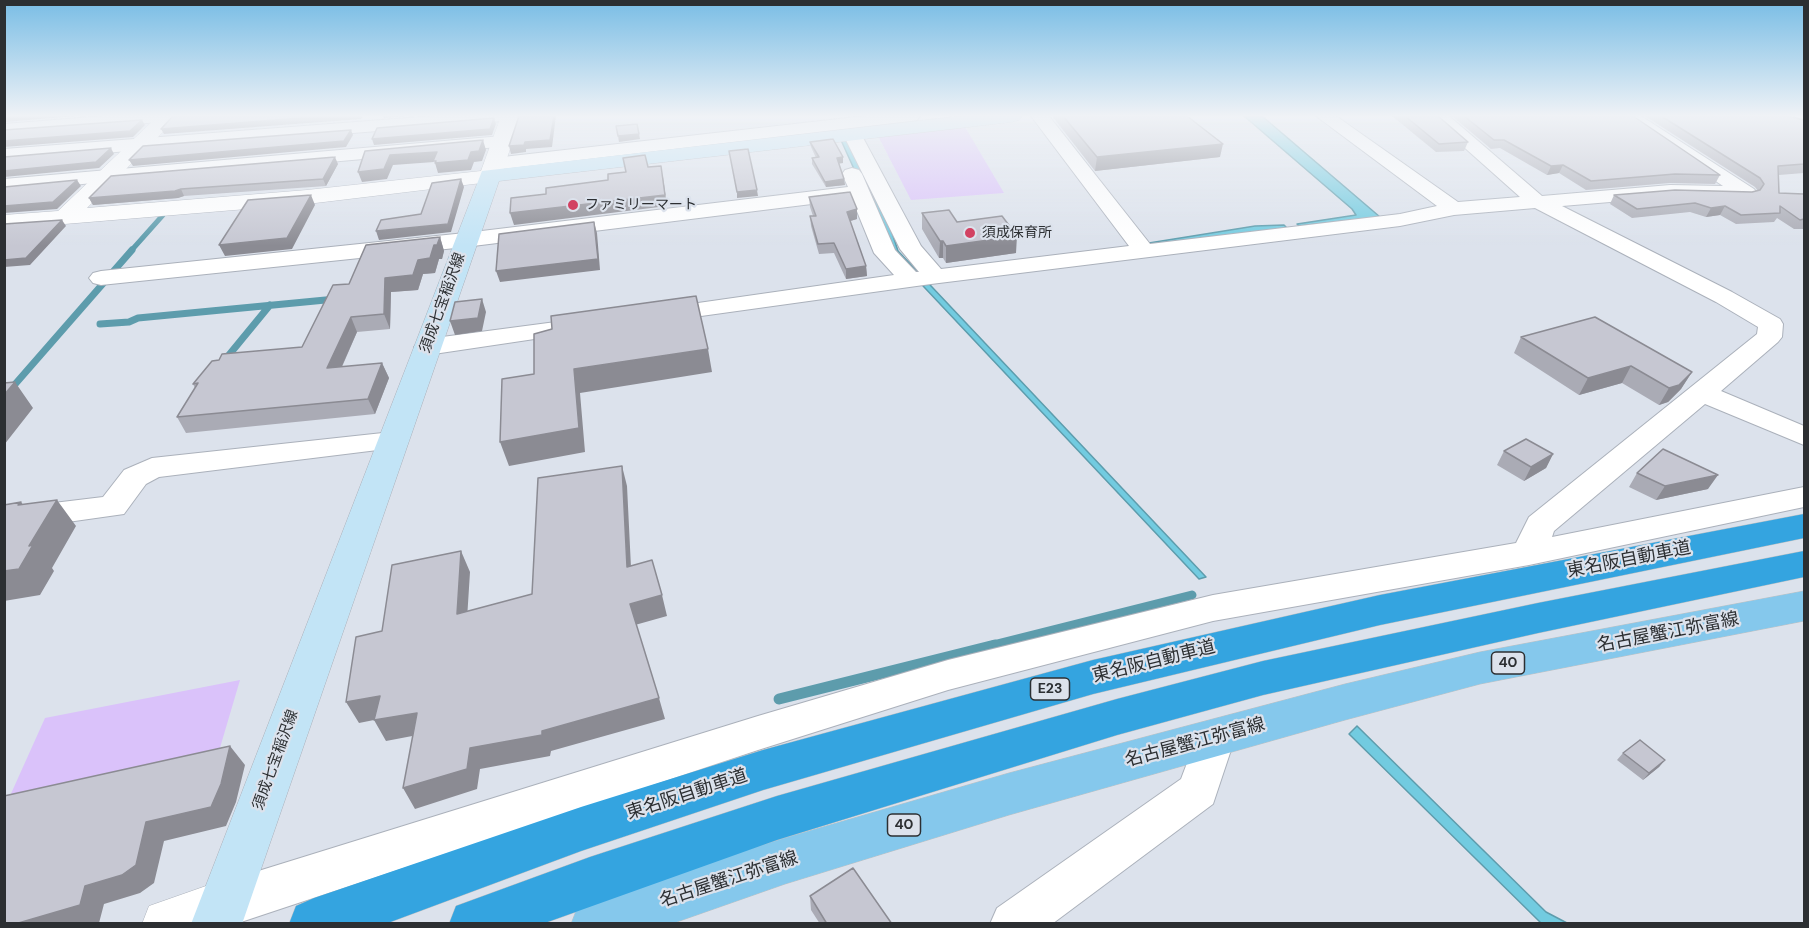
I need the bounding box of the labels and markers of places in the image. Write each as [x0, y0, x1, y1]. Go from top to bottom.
place label: ファミリーマート [585, 197, 697, 213]
marker: ファミリーマート [566, 198, 580, 212]
place label: 須成保育所 [982, 225, 1052, 241]
marker: 須成保育所 [963, 226, 977, 240]

